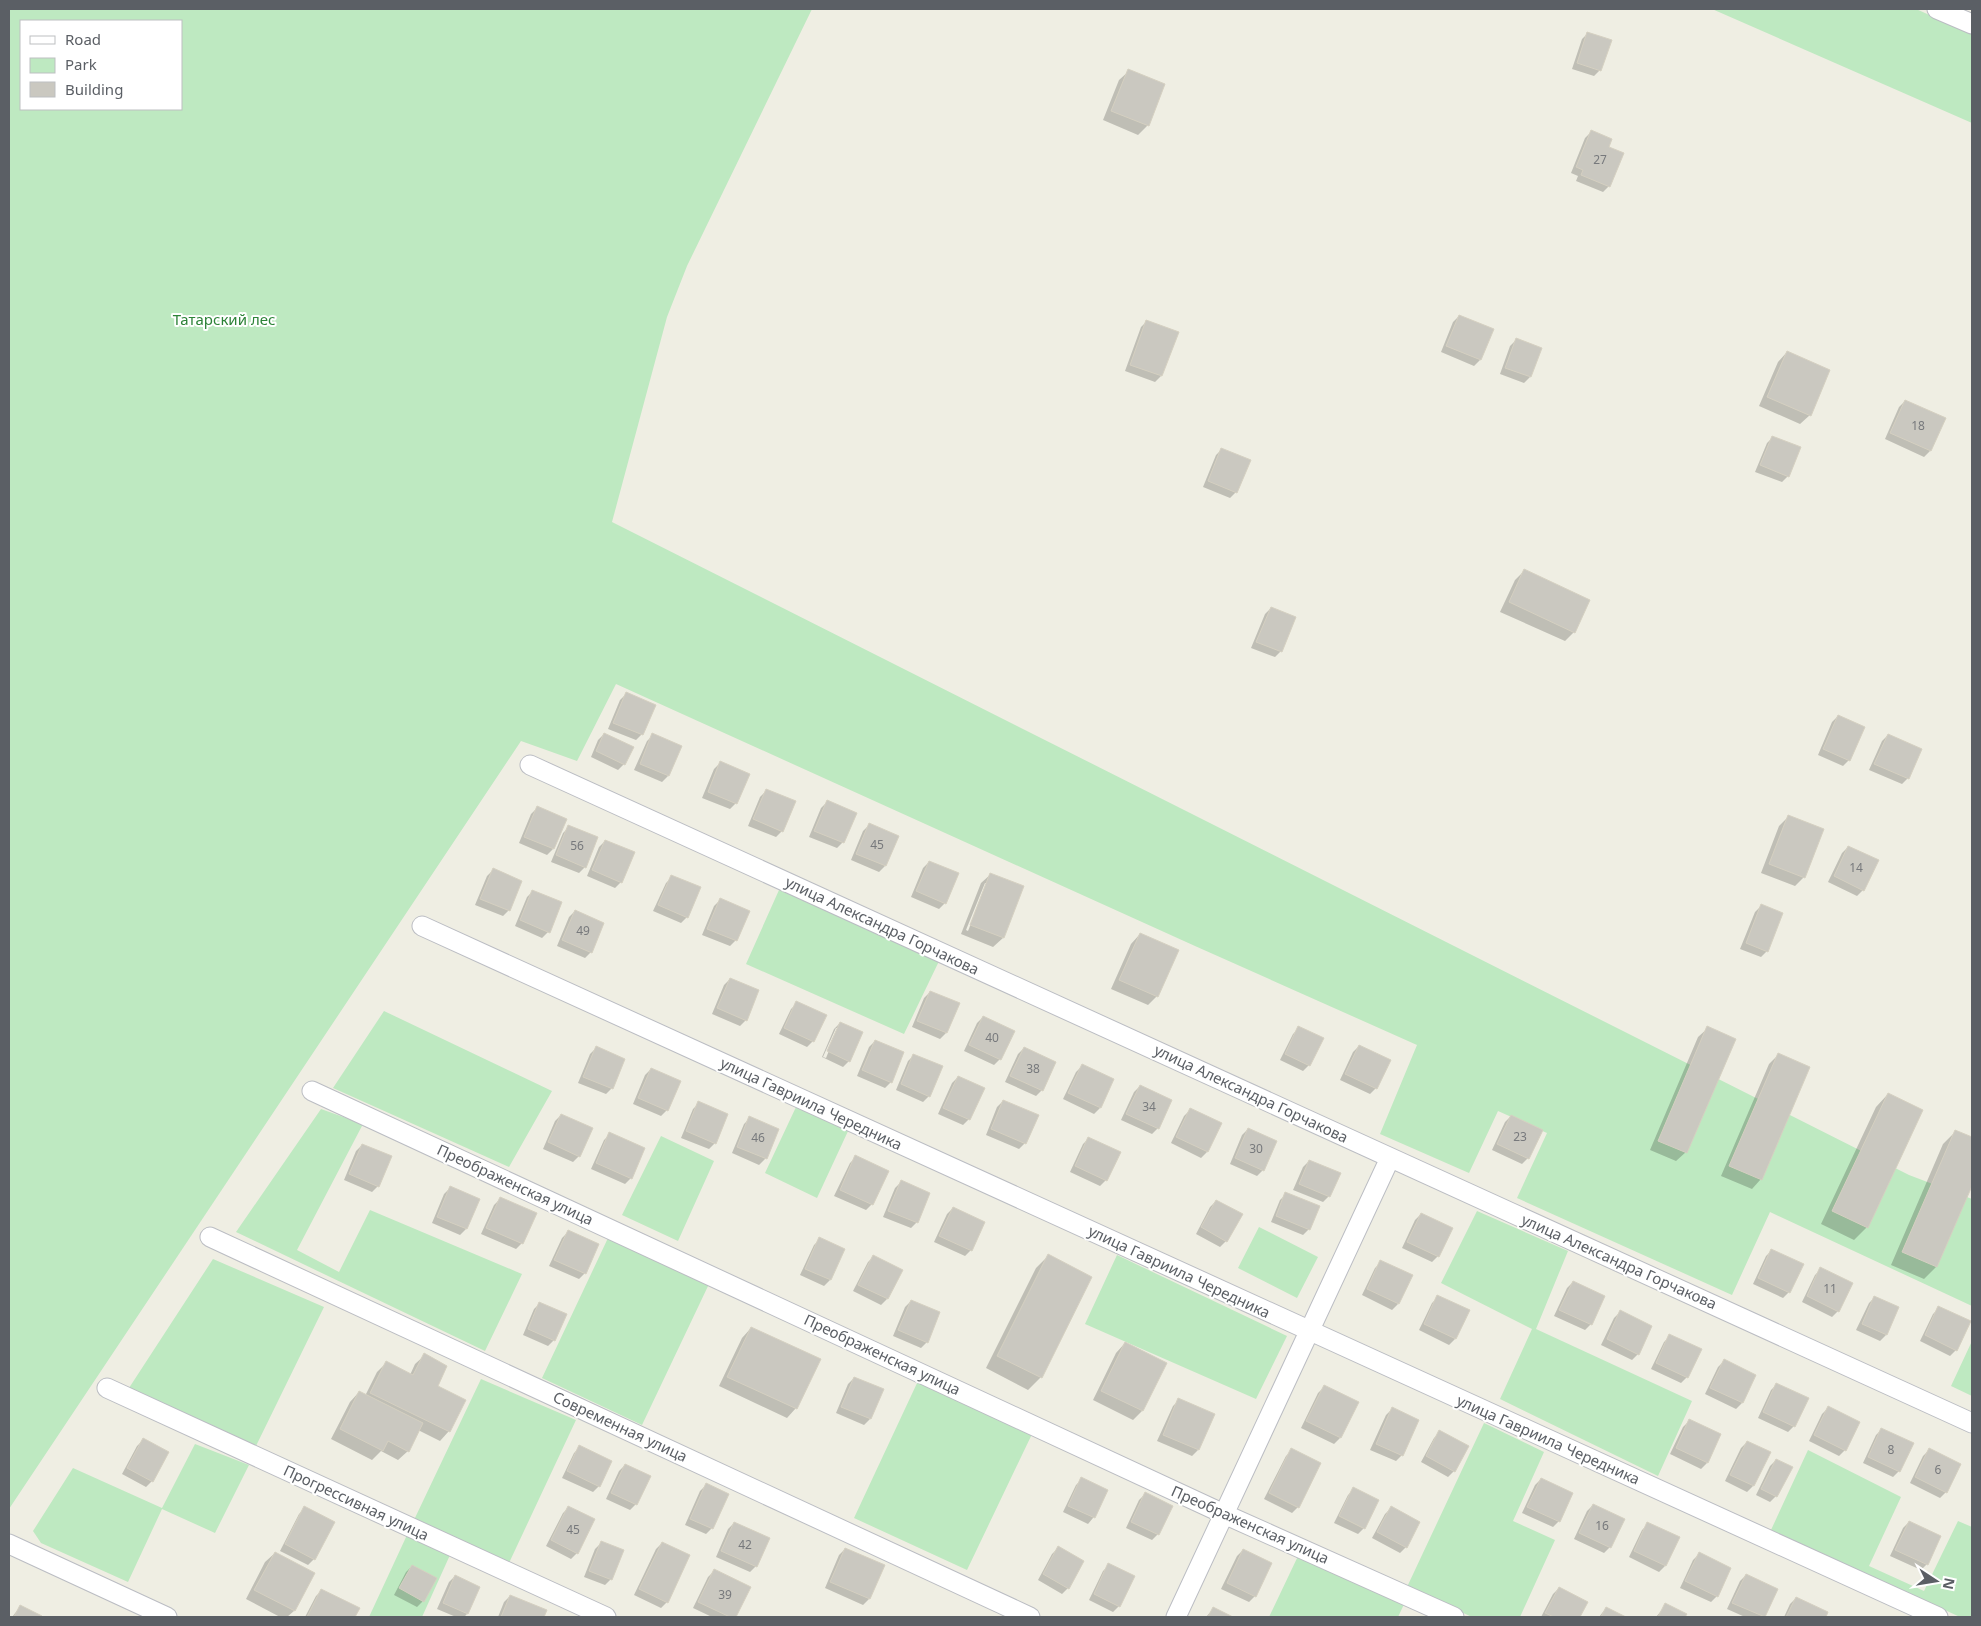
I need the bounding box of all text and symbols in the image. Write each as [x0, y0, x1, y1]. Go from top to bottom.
legend [20, 20, 182, 110]
text: Road [65, 29, 101, 49]
text: Park [65, 54, 97, 74]
text: Building [65, 79, 123, 99]
house number: 27 [1593, 151, 1607, 168]
park label: Татарский лес [173, 309, 275, 329]
house number: 18 [1911, 417, 1925, 434]
house number: 45 [870, 836, 884, 853]
house number: 56 [570, 837, 584, 854]
house number: 14 [1849, 859, 1863, 876]
street label: улица Александра Горчакова [782, 871, 983, 979]
house number: 49 [576, 922, 590, 939]
house number: 40 [985, 1029, 999, 1046]
street label: улица Александра Горчакова [1151, 1039, 1352, 1147]
street label: улица Гавриила Чередника [717, 1052, 906, 1154]
house number: 38 [1026, 1060, 1040, 1077]
house number: 34 [1142, 1098, 1156, 1115]
house number: 23 [1513, 1128, 1527, 1145]
house number: 46 [751, 1129, 765, 1146]
street label: Преображенская улица [434, 1139, 597, 1229]
house number: 30 [1249, 1140, 1263, 1157]
street label: улица Александра Горчакова [1519, 1209, 1720, 1313]
street label: улица Гавриила Чередника [1085, 1220, 1274, 1322]
house number: 11 [1823, 1280, 1837, 1297]
street label: Преображенская улица [801, 1309, 964, 1399]
street label: Современная улица [550, 1386, 691, 1466]
street label: улица Гавриила Чередника [1454, 1390, 1643, 1489]
house number: 8 [1888, 1441, 1895, 1458]
street label: Прогрессивная улица [281, 1460, 432, 1545]
house number: 6 [1935, 1461, 1942, 1478]
street label: Преображенская улица [1168, 1480, 1332, 1568]
house number: 16 [1595, 1517, 1609, 1534]
house number: 45 [566, 1521, 580, 1538]
house number: 42 [738, 1536, 752, 1553]
north arrow [1911, 1556, 1961, 1606]
text: N [1939, 1576, 1960, 1591]
house number: 39 [718, 1586, 732, 1603]

